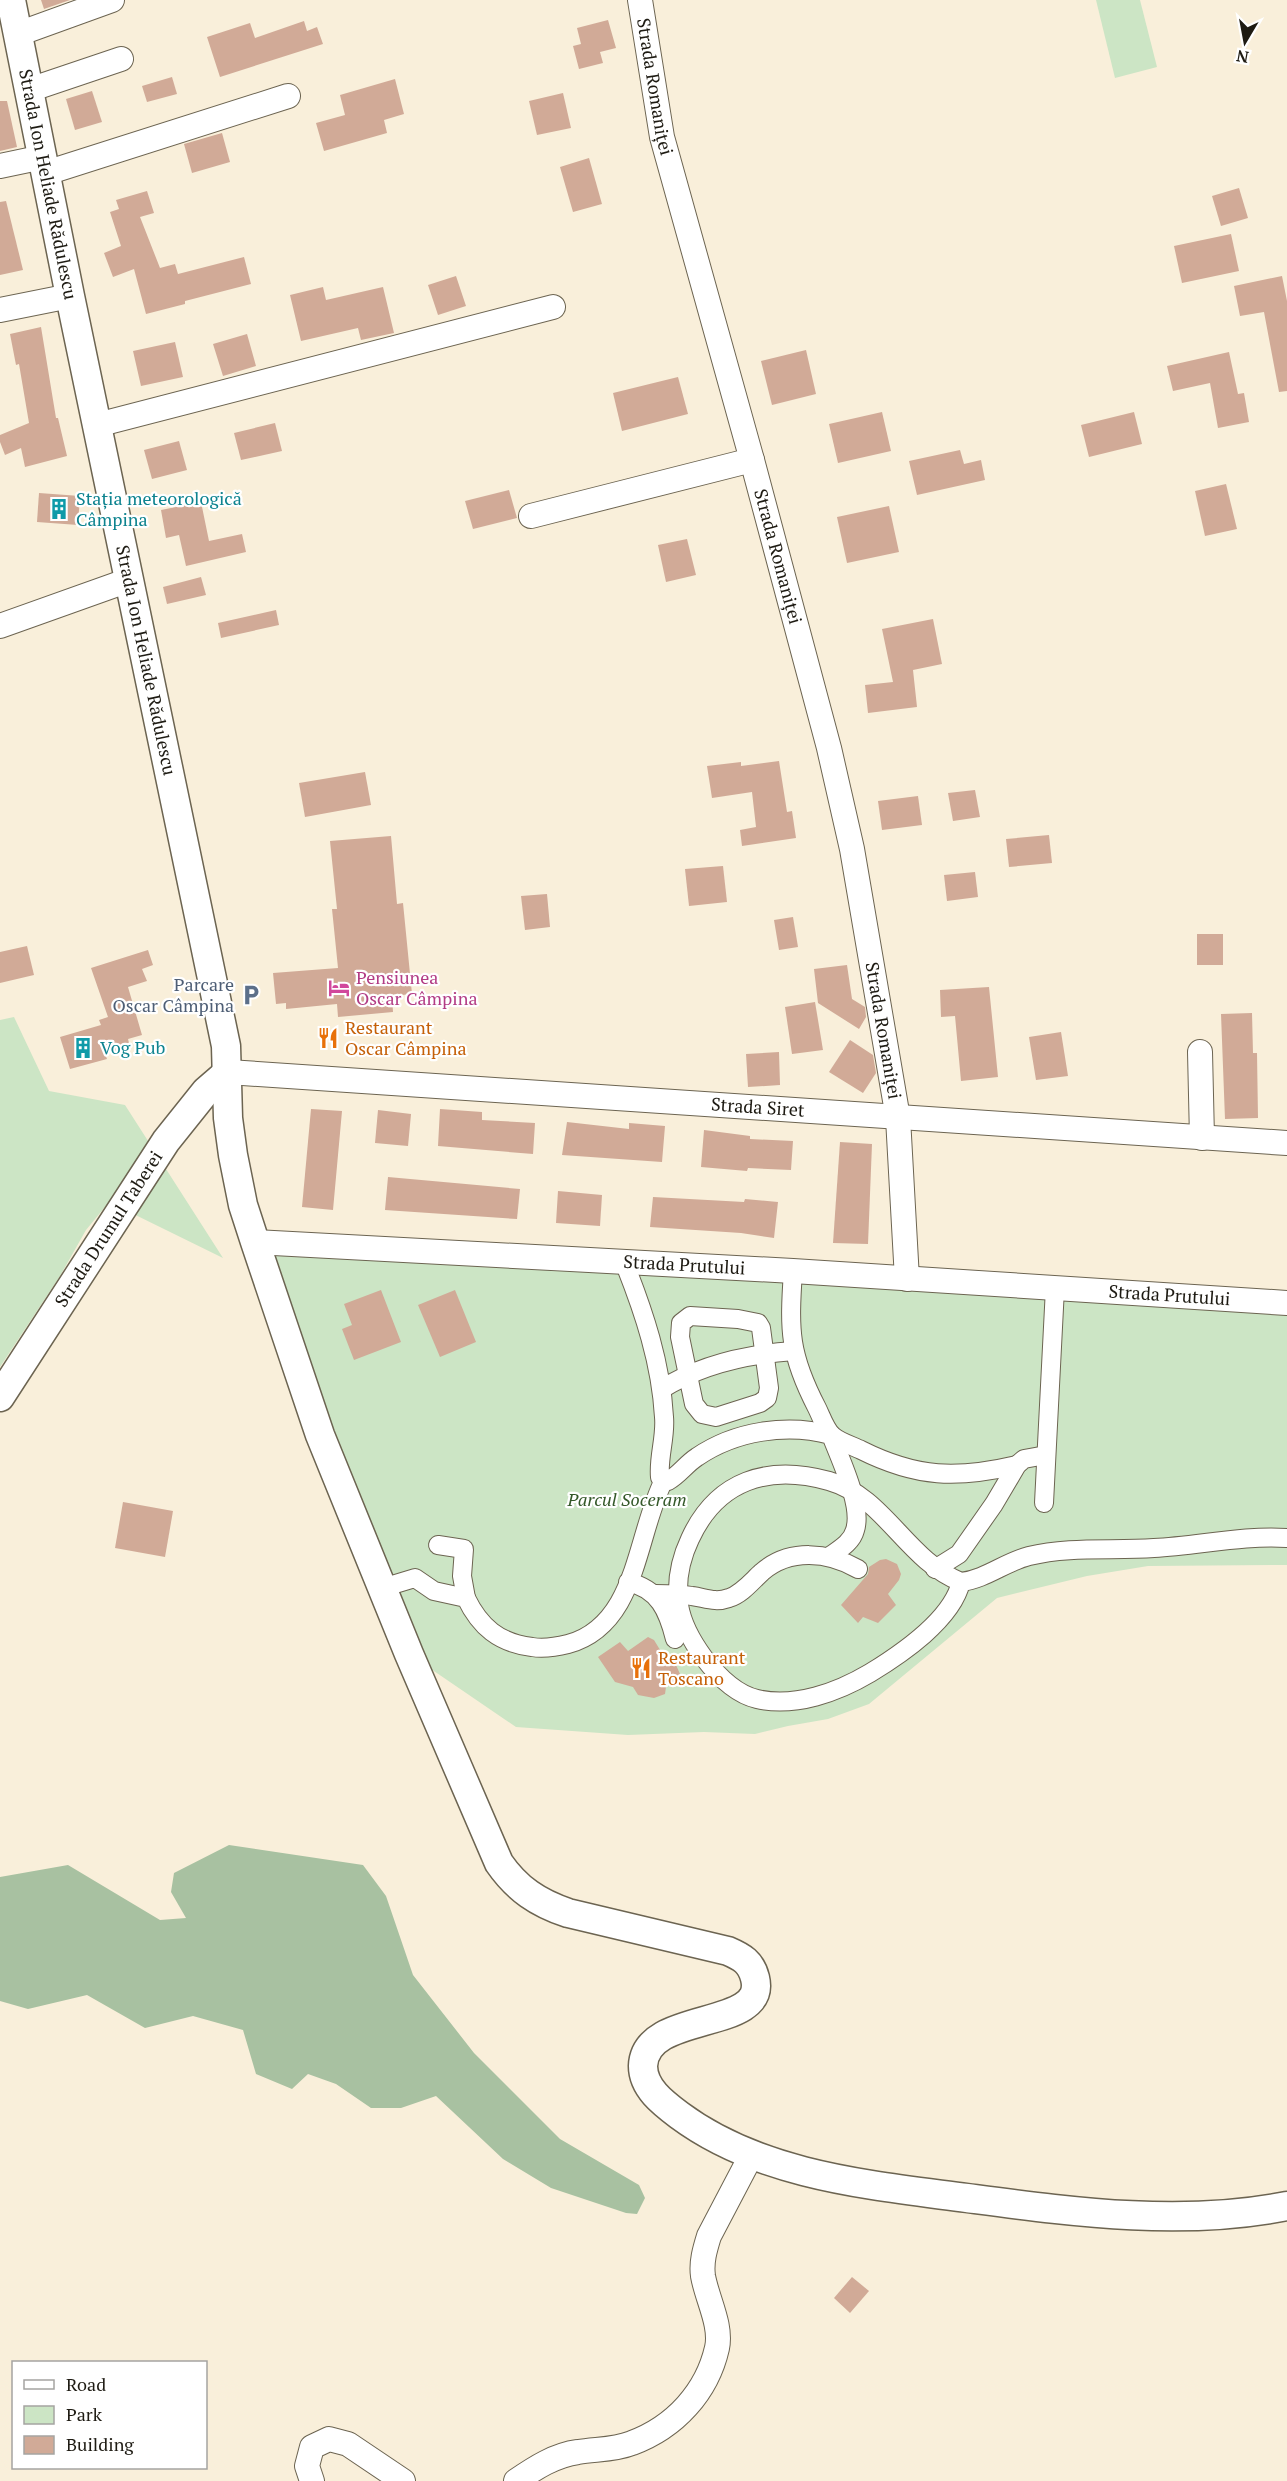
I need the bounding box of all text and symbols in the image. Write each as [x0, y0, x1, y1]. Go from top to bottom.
north arrow [1215, 12, 1275, 72]
street label: Strada Romaniței [632, 16, 680, 158]
text: N [1235, 45, 1250, 69]
street label: Strada Ion Heliade Rădulescu [14, 67, 83, 302]
place label: Stația meteorologică Câmpina [76, 486, 242, 531]
street label: Strada Romaniței [749, 486, 808, 626]
building icon: Stația meteorologică Câmpina [47, 497, 71, 521]
street label: Strada Ion Heliade Rădulescu [111, 543, 182, 778]
street label: Strada Romaniței [861, 960, 908, 1101]
place label: Pensiunea Oscar Câmpina [356, 965, 477, 1010]
place label: Parcare Oscar Câmpina [113, 972, 234, 1017]
hotel icon: Pensiunea Oscar Câmpina [327, 976, 351, 1000]
parking icon: Parcare Oscar Câmpina [239, 983, 263, 1007]
place label: Restaurant Oscar Câmpina [345, 1015, 466, 1060]
restaurant icon: Restaurant Oscar Câmpina [316, 1026, 340, 1050]
place label: Vog Pub [100, 1035, 166, 1059]
building icon: Vog Pub [71, 1036, 95, 1060]
street label: Strada Siret [710, 1091, 806, 1122]
street label: Strada Drumul Taberei [49, 1146, 167, 1311]
street label: Strada Prutului [623, 1249, 746, 1279]
street label: Strada Prutului [1108, 1278, 1231, 1310]
park label: Parcul Soceram [566, 1487, 687, 1511]
place label: Restaurant Toscano [658, 1645, 746, 1690]
restaurant icon: Restaurant Toscano [629, 1656, 653, 1680]
legend [12, 2361, 207, 2469]
text: Road [66, 2372, 106, 2396]
text: Park [66, 2402, 103, 2426]
text: Building [66, 2432, 134, 2456]

